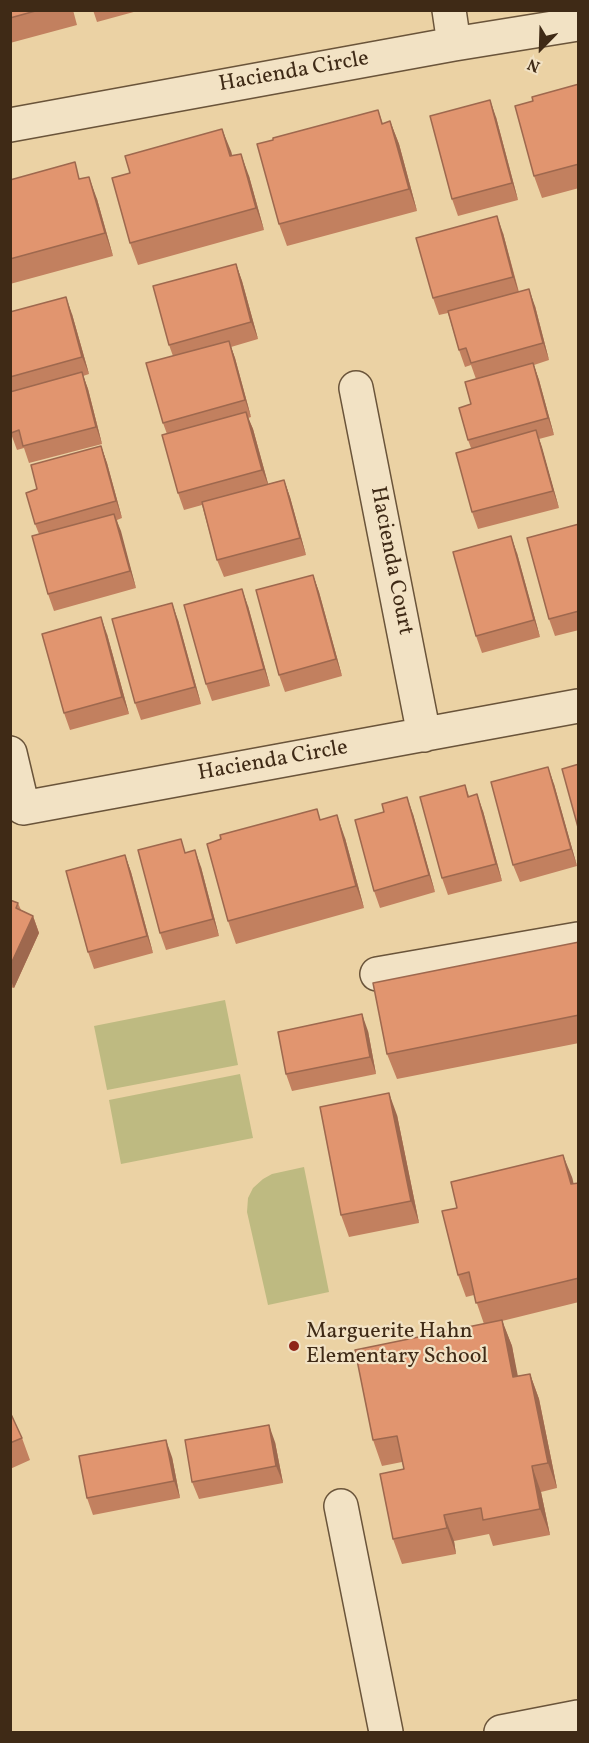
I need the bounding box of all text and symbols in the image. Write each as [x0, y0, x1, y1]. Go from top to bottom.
north arrow [511, 18, 571, 78]
street label: Hacienda Circle [217, 47, 371, 99]
text: N [524, 52, 544, 77]
street label: Hacienda Court [363, 485, 417, 637]
street label: Hacienda Circle [196, 736, 350, 788]
place label: Marguerite Hahn Elementary School [306, 1320, 488, 1372]
marker: Marguerite Hahn Elementary School [287, 1339, 301, 1353]

